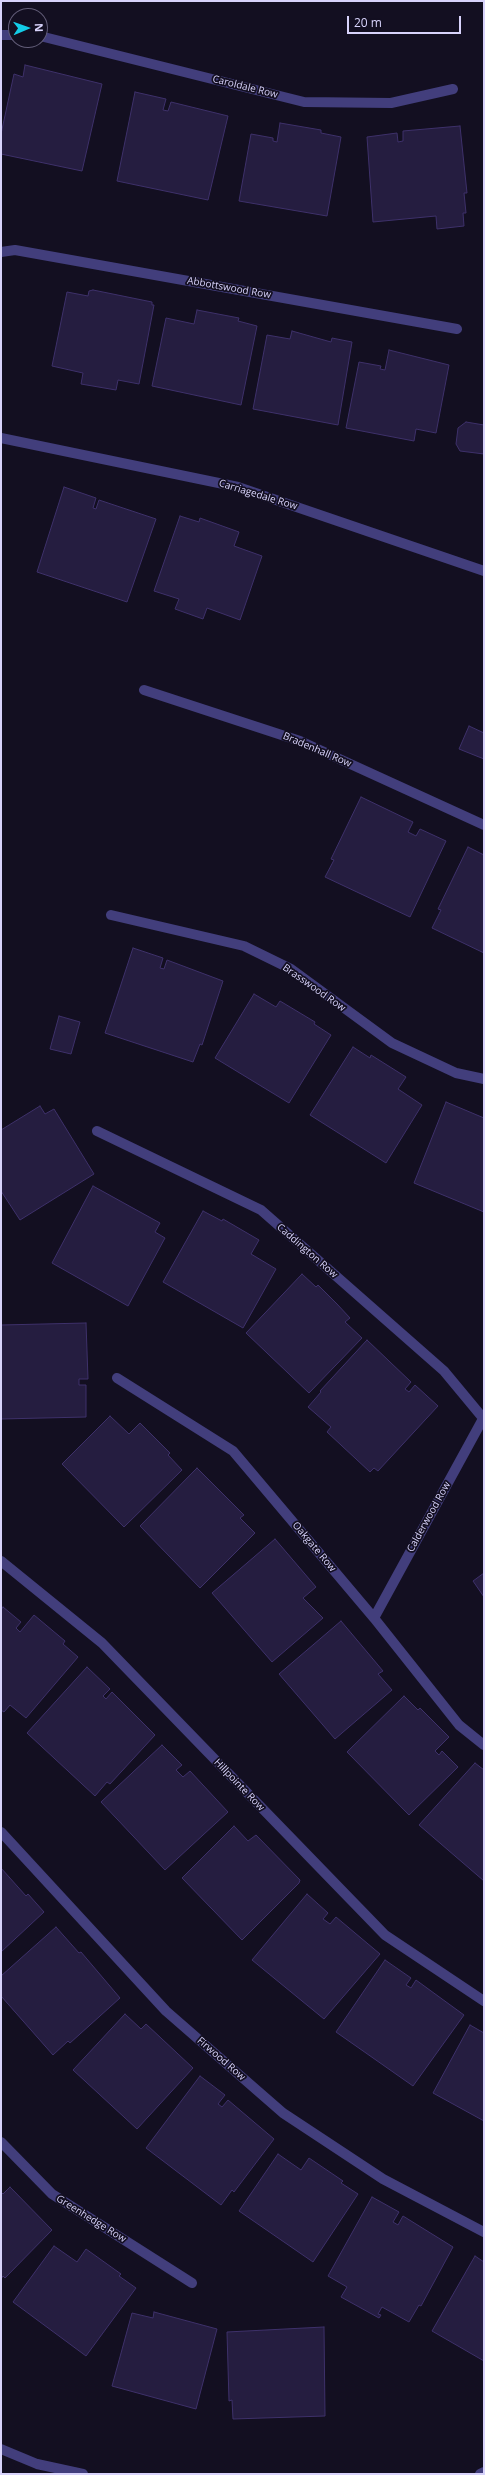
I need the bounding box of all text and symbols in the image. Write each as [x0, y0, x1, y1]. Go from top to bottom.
north arrow [8, 8, 48, 48]
scale bar [349, 8, 463, 34]
text: 20 m [354, 14, 382, 31]
text: N [32, 23, 47, 32]
street label: Caroldale Row [211, 73, 279, 101]
street label: Abbottswood Row [186, 275, 272, 301]
street label: Carriagedale Row [217, 477, 299, 513]
street label: Bradenhall Row [281, 730, 353, 770]
street label: Brasswood Row [280, 962, 348, 1014]
street label: Caddington Row [274, 1221, 340, 1281]
street label: Calderwood Row [405, 1480, 453, 1554]
street label: Oakgate Row [290, 1520, 338, 1574]
street label: Hillpointe Row [211, 1757, 267, 1813]
street label: Firwood Row [194, 2035, 248, 2083]
street label: Greenhedge Row [54, 2193, 128, 2245]

